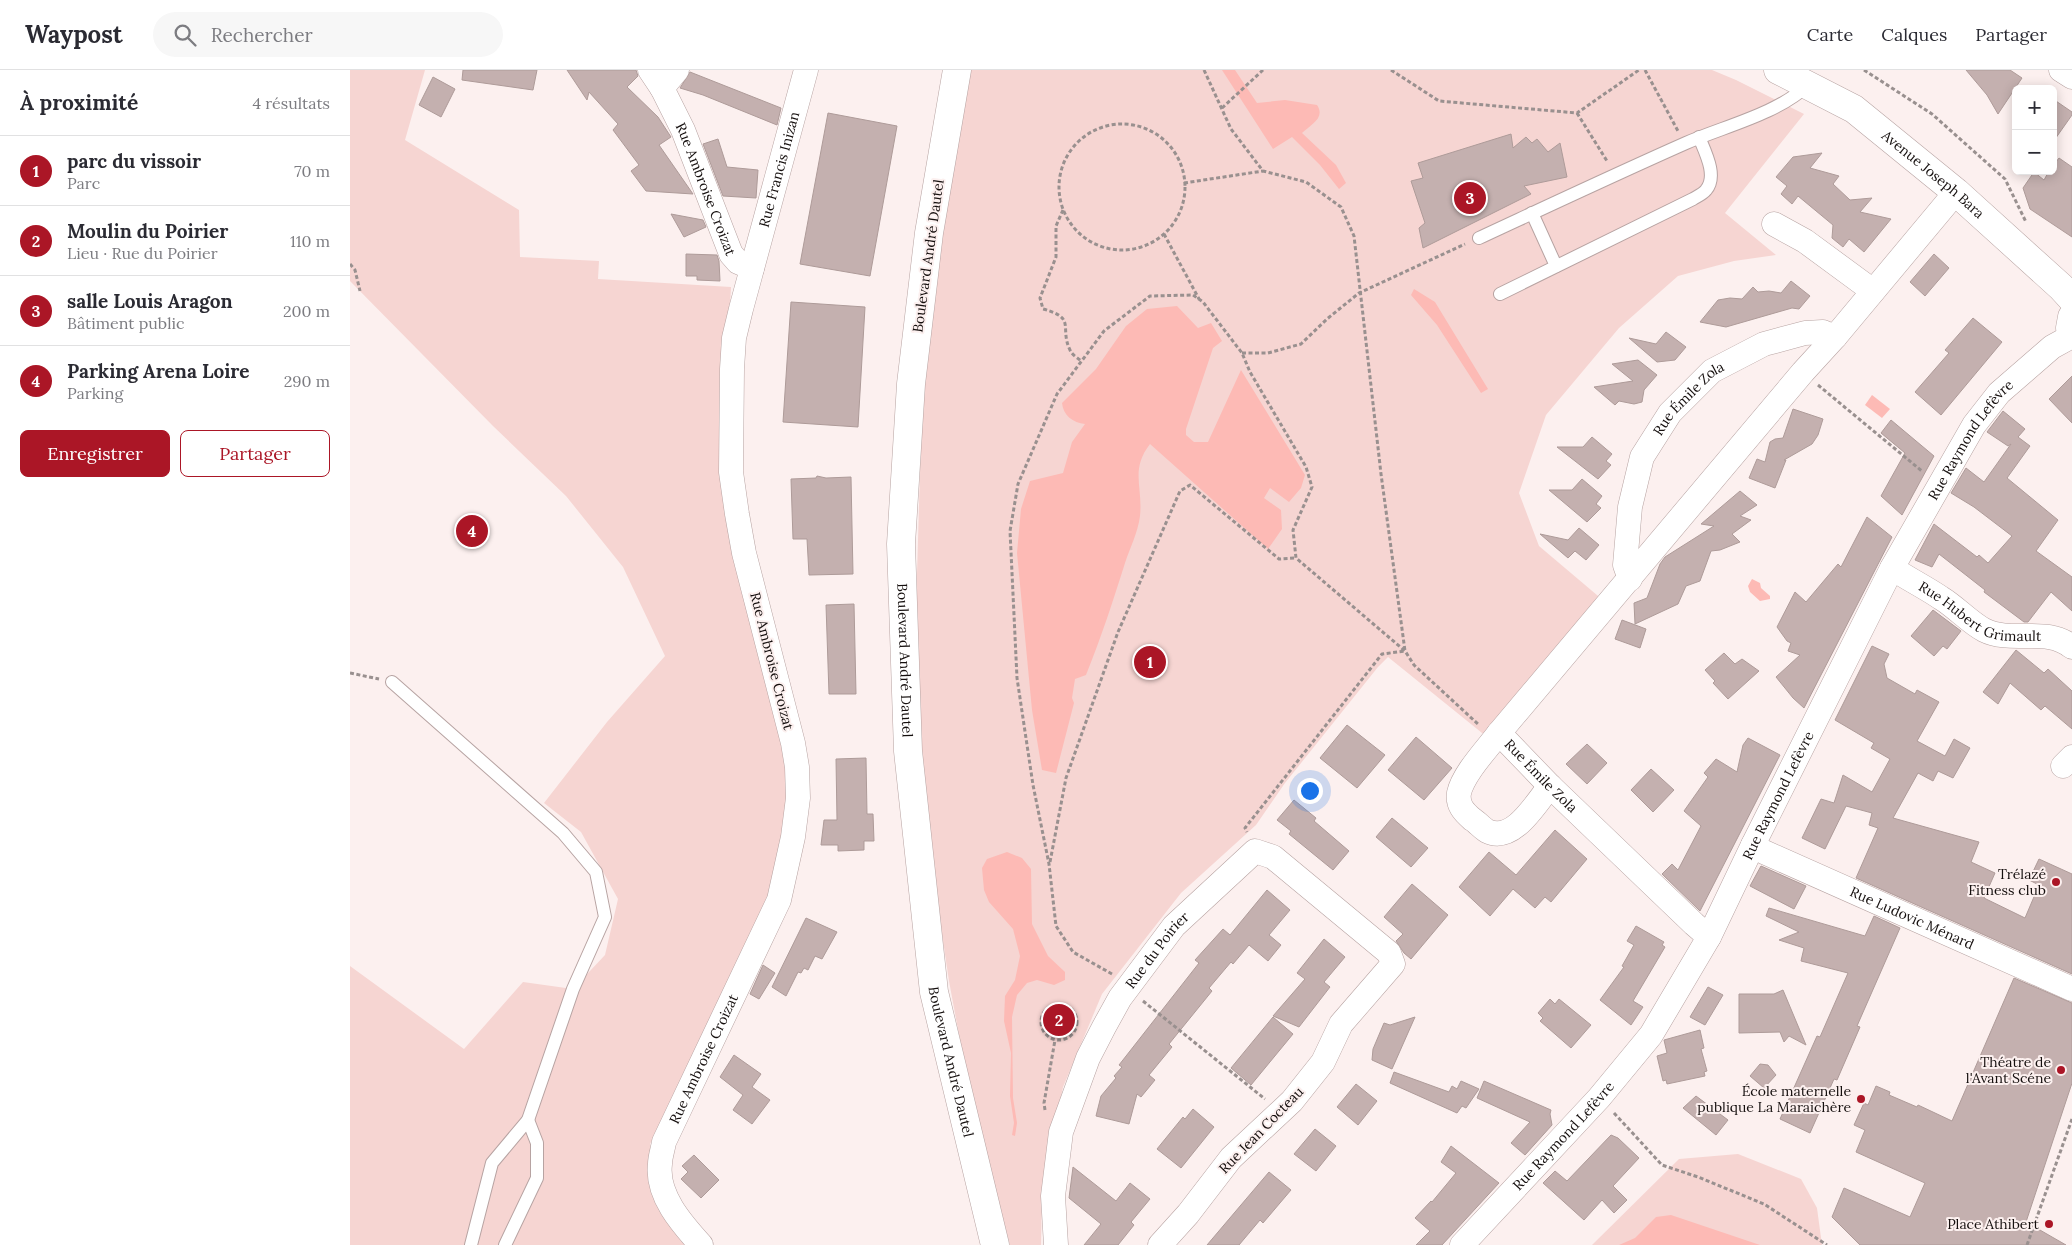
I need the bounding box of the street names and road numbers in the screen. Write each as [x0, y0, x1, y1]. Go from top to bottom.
street label: Rue Francis Inizan [755, 109, 803, 229]
street label: Rue Ambroise Croizat [672, 119, 740, 259]
street label: Avenue Joseph Bara [1877, 126, 1988, 222]
street label: Boulevard André Dautel [908, 178, 948, 334]
street label: Rue Émile Zola [1649, 357, 1727, 439]
street label: Rue Raymond Lefèvre [1924, 375, 2017, 503]
street label: Rue Hubert Grimault [1915, 577, 2042, 645]
street label: Boulevard André Dautel [893, 583, 917, 738]
street label: Rue Ambroise Croizat [746, 590, 798, 732]
street label: Rue Raymond Lefèvre [1738, 728, 1818, 863]
street label: Rue Émile Zola [1501, 735, 1581, 817]
street label: Rue Ludovic Ménard [1847, 882, 1977, 953]
street label: Rue du Poirier [1121, 908, 1193, 992]
street label: Boulevard André Dautel [924, 986, 978, 1139]
street label: Rue Ambroise Croizat [665, 991, 742, 1127]
street label: Rue Raymond Lefèvre [1509, 1077, 1618, 1194]
street label: Rue Jean Cocteau [1215, 1083, 1307, 1177]

